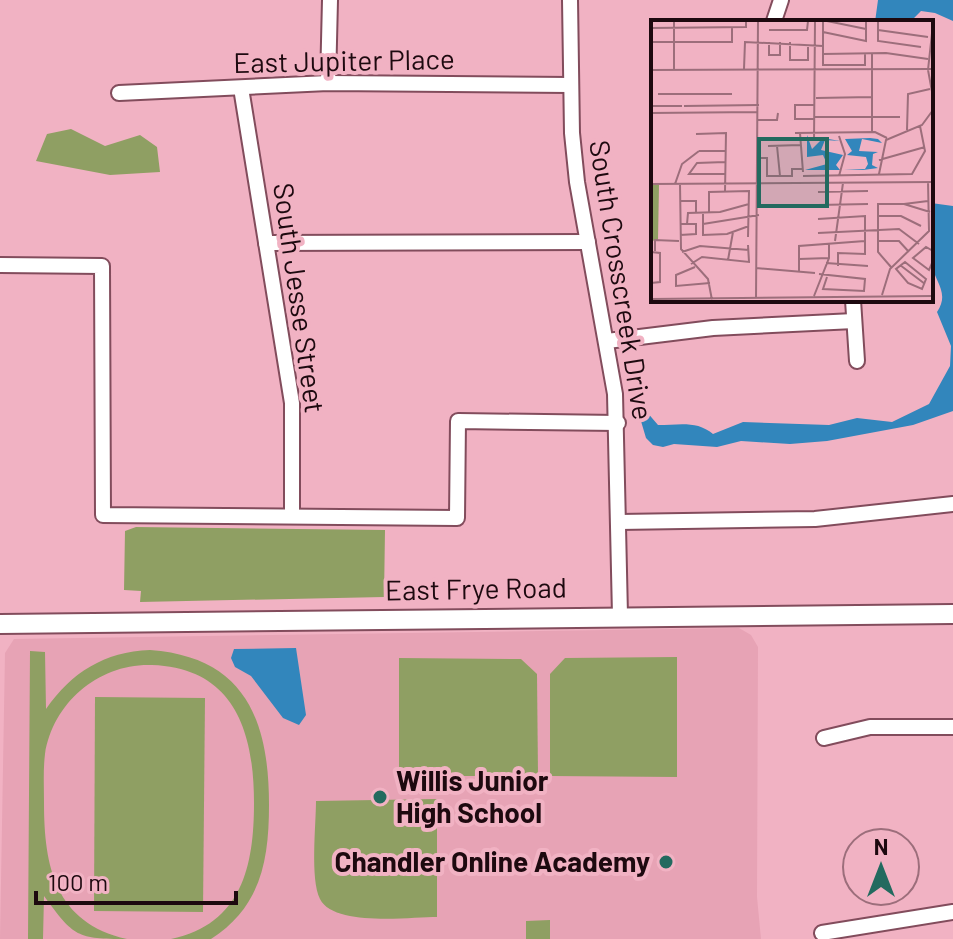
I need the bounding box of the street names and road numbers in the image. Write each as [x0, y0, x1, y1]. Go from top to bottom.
street label: East Jupiter Place [233, 41, 455, 79]
street label: South Crosscreek Drive [583, 138, 661, 422]
street label: South Jesse Street [267, 181, 333, 415]
street label: East Frye Road [385, 569, 567, 607]

